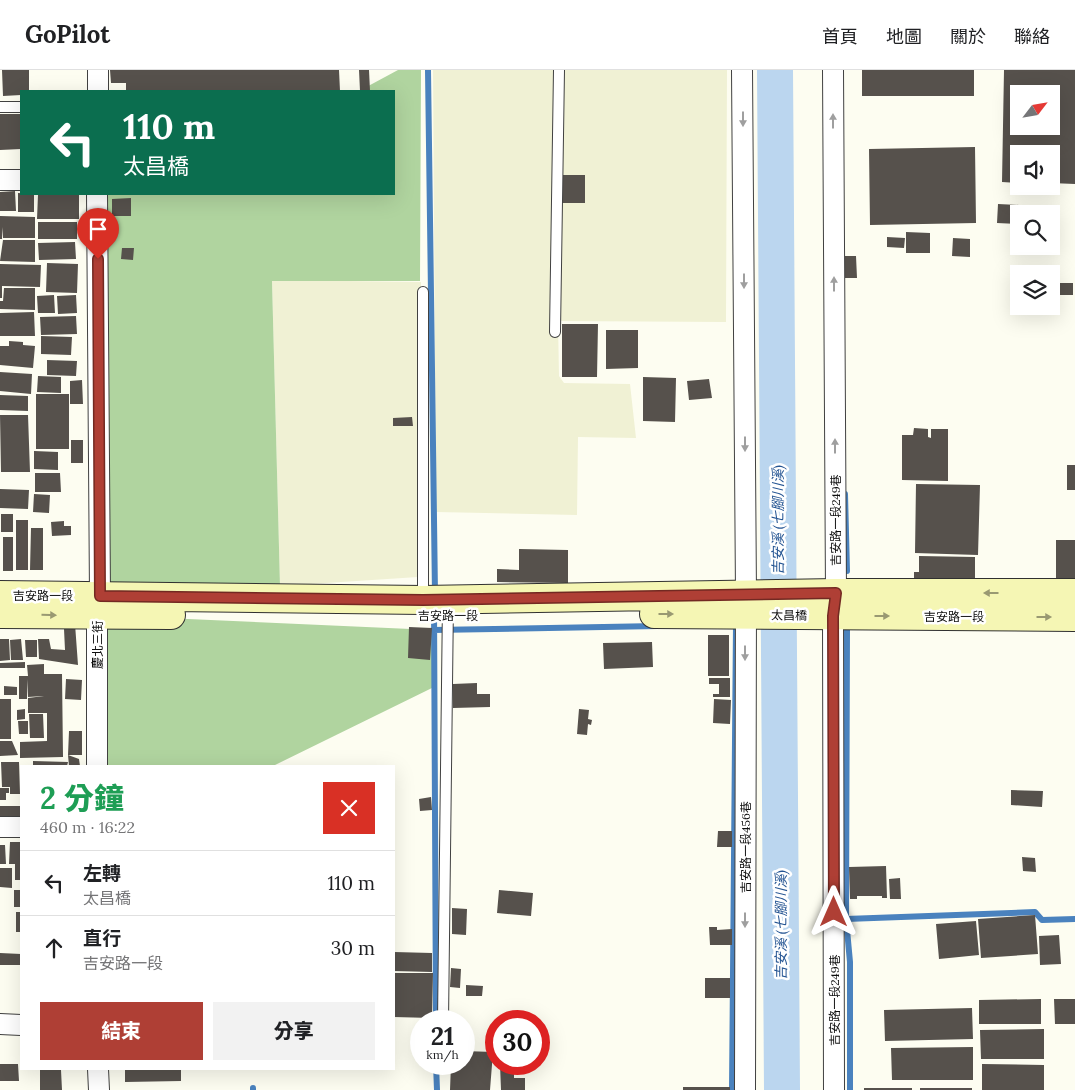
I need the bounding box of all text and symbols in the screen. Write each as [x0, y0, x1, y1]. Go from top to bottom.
text: GoPilot [25, 19, 110, 50]
text: 首頁 [822, 25, 858, 48]
text: 地圖 [886, 25, 922, 48]
text: 關於 [950, 25, 986, 48]
text: 聯絡 [1014, 25, 1050, 48]
north arrow [1010, 85, 1060, 135]
map controls [1010, 85, 1060, 315]
text: 110 m [123, 104, 215, 149]
icon: left [40, 110, 105, 175]
one-way arrow [739, 111, 747, 127]
one-way arrow [829, 113, 837, 129]
button: sound [1010, 145, 1060, 195]
text: 太昌橋 [123, 152, 189, 180]
button: search [1010, 205, 1060, 255]
pin [77, 208, 119, 259]
icon: arrive [84, 215, 112, 243]
button: layers [1010, 265, 1060, 315]
one-way arrow [740, 273, 748, 289]
one-way arrow [830, 276, 838, 292]
one-way arrow [741, 436, 749, 452]
one-way arrow [831, 438, 839, 454]
water label: 吉安溪 (七腳川溪) [769, 465, 787, 575]
street label: 吉安路一段249巷 [828, 474, 843, 566]
street label: 吉安路一段 [13, 588, 73, 603]
one-way arrow [983, 589, 999, 597]
street label: 太昌橋 [771, 607, 807, 623]
street label: 吉安路一段 [418, 608, 478, 623]
street label: 吉安路一段 [924, 609, 984, 624]
one-way arrow [658, 610, 674, 618]
one-way arrow [41, 611, 57, 619]
one-way arrow [874, 612, 890, 620]
one-way arrow [1036, 613, 1052, 621]
street label: 慶北三街 [90, 621, 105, 669]
one-way arrow [741, 645, 749, 661]
text: 2 分鐘 [40, 779, 124, 817]
button: close [323, 782, 375, 834]
street label: 吉安路一段456巷 [738, 801, 753, 893]
text: 460 m · 16:22 [40, 817, 135, 837]
text: 左轉 [83, 861, 121, 885]
icon: left [40, 869, 68, 897]
water label: 吉安溪 (七腳川溪) [772, 870, 790, 980]
text: 110 m [327, 871, 375, 895]
position arrow [807, 885, 859, 937]
text: 太昌橋 [83, 888, 131, 908]
one-way arrow [741, 913, 749, 929]
text: 直行 [83, 926, 121, 950]
icon: ahead [40, 934, 68, 962]
text: 30 m [331, 936, 375, 960]
text: 吉安路一段 [83, 953, 163, 973]
street label: 吉安路一段249巷 [827, 954, 842, 1046]
button: 結束 [40, 1002, 203, 1060]
button: 分享 [213, 1002, 375, 1060]
speed limit sign: 30 [485, 1010, 550, 1075]
text: 21 [431, 1020, 454, 1052]
text: km/h [426, 1047, 459, 1062]

